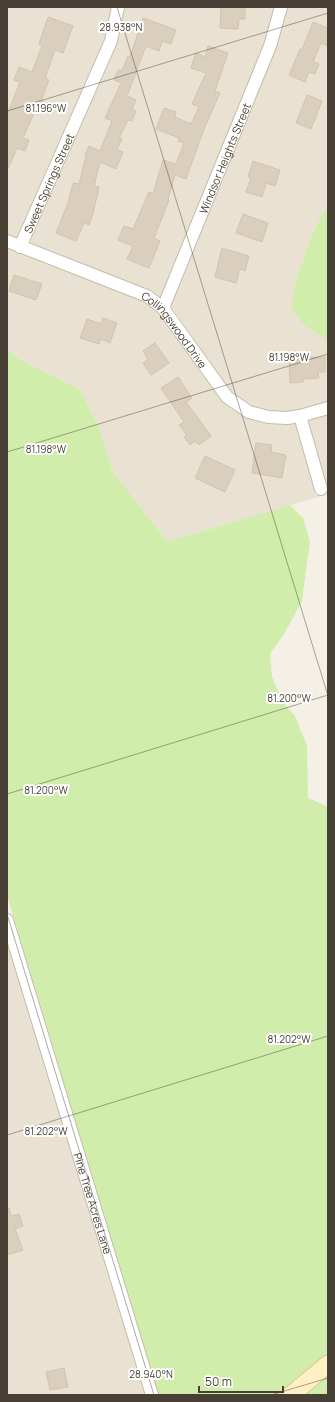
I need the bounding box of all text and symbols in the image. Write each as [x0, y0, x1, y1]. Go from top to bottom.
text: 28.938°N [100, 20, 143, 34]
street label: Windsor Heights Street [195, 100, 254, 216]
text: 81.196°W [26, 101, 67, 115]
street label: Sweet Springs Street [20, 131, 77, 235]
street label: Collingswood Drive [140, 287, 211, 371]
text: 81.198°W [269, 350, 310, 364]
text: 81.198°W [26, 442, 67, 456]
text: 81.200°W [267, 691, 311, 705]
text: 81.200°W [24, 783, 68, 797]
text: 81.202°W [267, 1032, 311, 1046]
text: 81.202°W [24, 1124, 68, 1138]
street label: Pine Tree Acres Lane [71, 1151, 116, 1256]
text: 28.940°N [129, 1367, 173, 1381]
scale bar [199, 1368, 283, 1394]
text: 50 m [205, 1373, 232, 1390]

